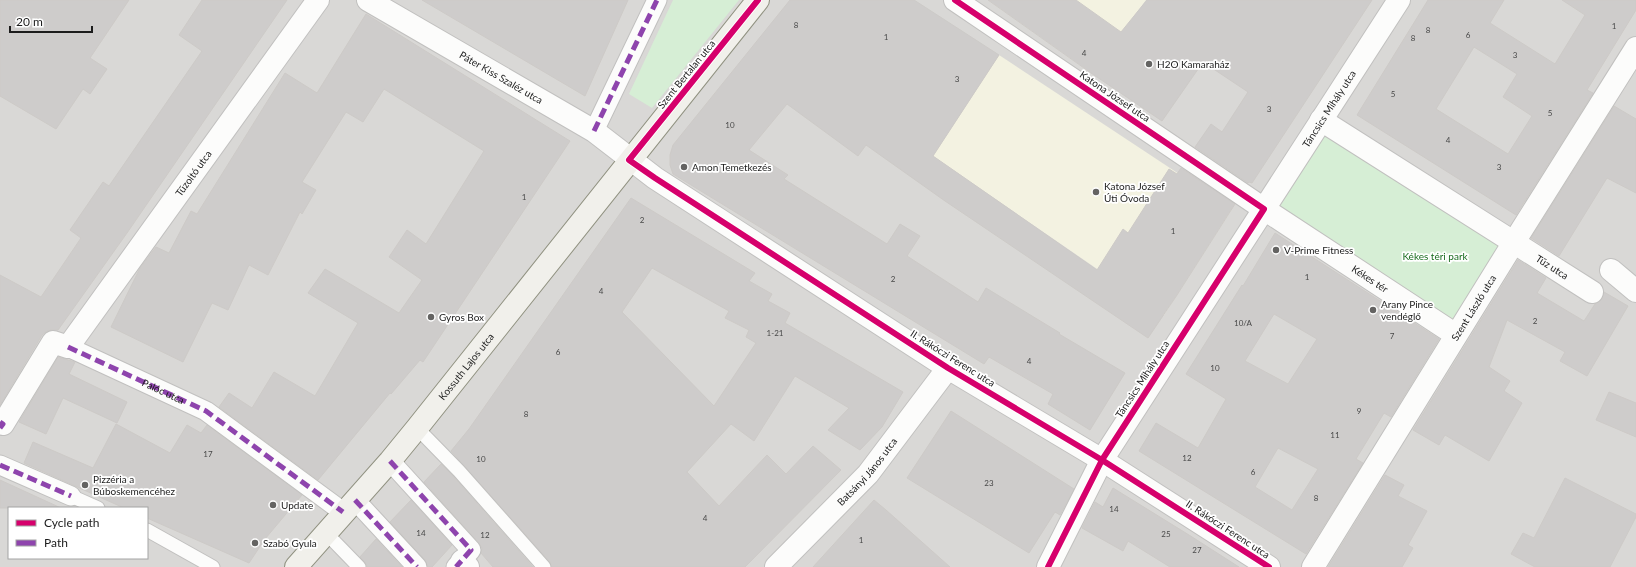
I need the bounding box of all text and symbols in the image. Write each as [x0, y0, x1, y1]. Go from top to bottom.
scale bar [10, 8, 92, 34]
text: 20 m [16, 14, 43, 29]
house number: 8 [794, 20, 799, 30]
house number: 1 [1612, 21, 1617, 31]
house number: 8 [1426, 25, 1431, 35]
house number: 6 [1466, 30, 1471, 40]
house number: 1 [884, 32, 889, 42]
house number: 8 [1411, 33, 1416, 43]
street label: Szent Bertalan utca [655, 37, 717, 111]
street label: Páter Kiss Szaléz utca [457, 48, 545, 106]
house number: 4 [1082, 48, 1087, 58]
house number: 3 [1513, 50, 1518, 60]
place label: H2O Kamaraház [1157, 58, 1230, 70]
marker: H2O Kamaraház [1144, 59, 1154, 69]
street label: Katona József utca [1078, 68, 1152, 124]
street label: Táncsics Mihály utca [1299, 68, 1358, 150]
house number: 3 [955, 74, 960, 84]
house number: 5 [1391, 89, 1396, 99]
house number: 3 [1267, 104, 1272, 114]
house number: 5 [1548, 108, 1553, 118]
house number: 10 [725, 120, 735, 130]
house number: 4 [1446, 135, 1451, 145]
street label: Tűzoltó utca [173, 148, 214, 199]
place label: Amon Temetkezés [692, 161, 772, 173]
marker: Amon Temetkezés [679, 162, 689, 172]
house number: 3 [1497, 162, 1502, 172]
place label: Katona József Úti Óvoda [1104, 180, 1165, 204]
marker: Katona József Úti Óvoda [1091, 187, 1101, 197]
house number: 1 [522, 192, 527, 202]
house number: 2 [640, 215, 645, 225]
house number: 1 [1171, 226, 1176, 236]
place label: V-Prime Fitness [1284, 244, 1353, 256]
marker: V-Prime Fitness [1271, 245, 1281, 255]
park label: Kékes téri park [1402, 250, 1469, 262]
street label: Tűz utca [1534, 252, 1571, 282]
street label: Kékes tér [1350, 262, 1391, 295]
house number: 1 [1305, 272, 1310, 282]
street label: Szent László utca [1449, 272, 1498, 343]
house number: 2 [891, 274, 896, 284]
house number: 4 [599, 286, 604, 296]
place label: Arany Pince vendéglő [1381, 298, 1433, 322]
marker: Arany Pince vendéglő [1368, 305, 1378, 315]
place label: Gyros Box [439, 311, 484, 323]
marker: Gyros Box [426, 312, 436, 322]
house number: 2 [1533, 316, 1538, 326]
house number: 10/A [1234, 318, 1253, 328]
street label: II. Rákóczi Ferenc utca [909, 327, 998, 389]
house number: 1-21 [767, 328, 784, 338]
street label: Kossuth Lajos utca [436, 331, 496, 402]
house number: 7 [1390, 331, 1395, 341]
street label: Táncsics Mihály utca [1113, 338, 1171, 420]
house number: 6 [556, 347, 561, 357]
house number: 4 [1027, 356, 1032, 366]
house number: 10 [1210, 363, 1220, 373]
street label: Palóc utca [140, 376, 186, 406]
house number: 9 [1357, 406, 1362, 416]
house number: 8 [524, 409, 529, 419]
house number: 11 [1330, 430, 1340, 440]
street label: Batsányi János utca [834, 435, 899, 508]
house number: 17 [203, 449, 213, 459]
house number: 12 [1182, 453, 1192, 463]
house number: 10 [476, 454, 486, 464]
house number: 6 [1251, 467, 1256, 477]
place label: Pizzéria a Búboskemencéhez [93, 473, 176, 497]
house number: 23 [984, 478, 994, 488]
marker: Pizzéria a Búboskemencéhez [80, 480, 90, 490]
house number: 8 [1314, 493, 1319, 503]
street label: II. Rákóczi Ferenc utca [1184, 497, 1272, 561]
place label: Update [281, 499, 313, 511]
marker: Update [268, 500, 278, 510]
house number: 14 [1109, 504, 1119, 514]
legend [8, 507, 148, 559]
house number: 4 [703, 513, 708, 523]
text: Cycle path [44, 515, 99, 530]
house number: 14 [416, 528, 426, 538]
house number: 25 [1161, 529, 1171, 539]
house number: 12 [480, 530, 490, 540]
text: Path [44, 535, 68, 550]
house number: 1 [859, 535, 864, 545]
place label: Szabó Gyula [263, 537, 317, 549]
marker: Szabó Gyula [250, 538, 260, 548]
house number: 27 [1192, 545, 1202, 555]

